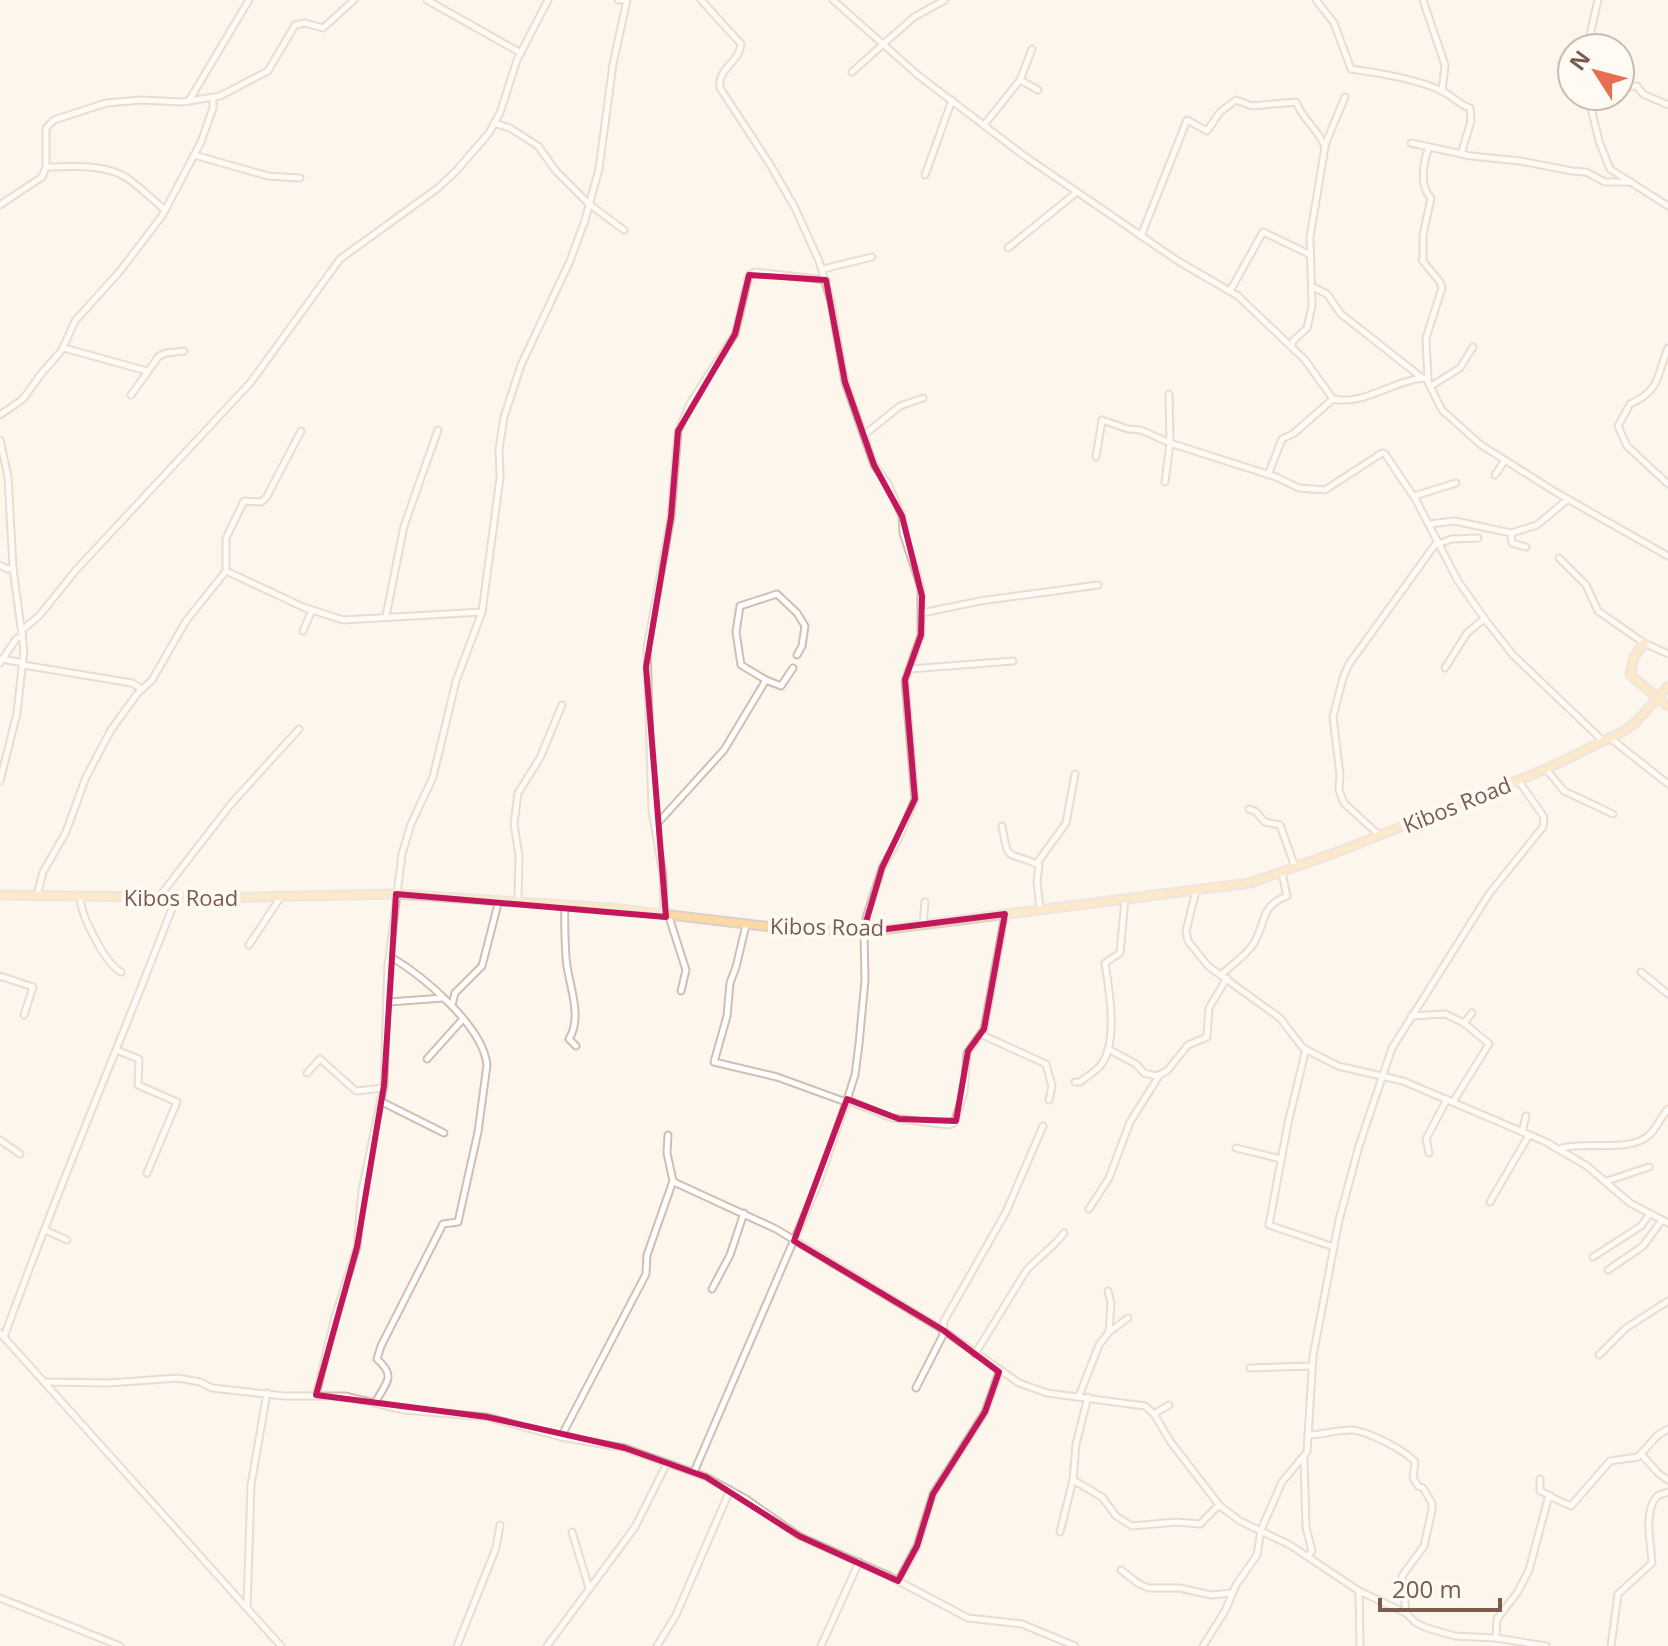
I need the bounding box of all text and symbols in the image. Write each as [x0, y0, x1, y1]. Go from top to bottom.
north arrow [1556, 32, 1636, 112]
text: N [1562, 44, 1596, 76]
street label: Kibos Road [1398, 769, 1515, 839]
street label: Kibos Road [124, 882, 238, 912]
street label: Kibos Road [770, 910, 884, 942]
scale bar [1380, 1562, 1500, 1612]
text: 200 m [1392, 1572, 1462, 1605]

